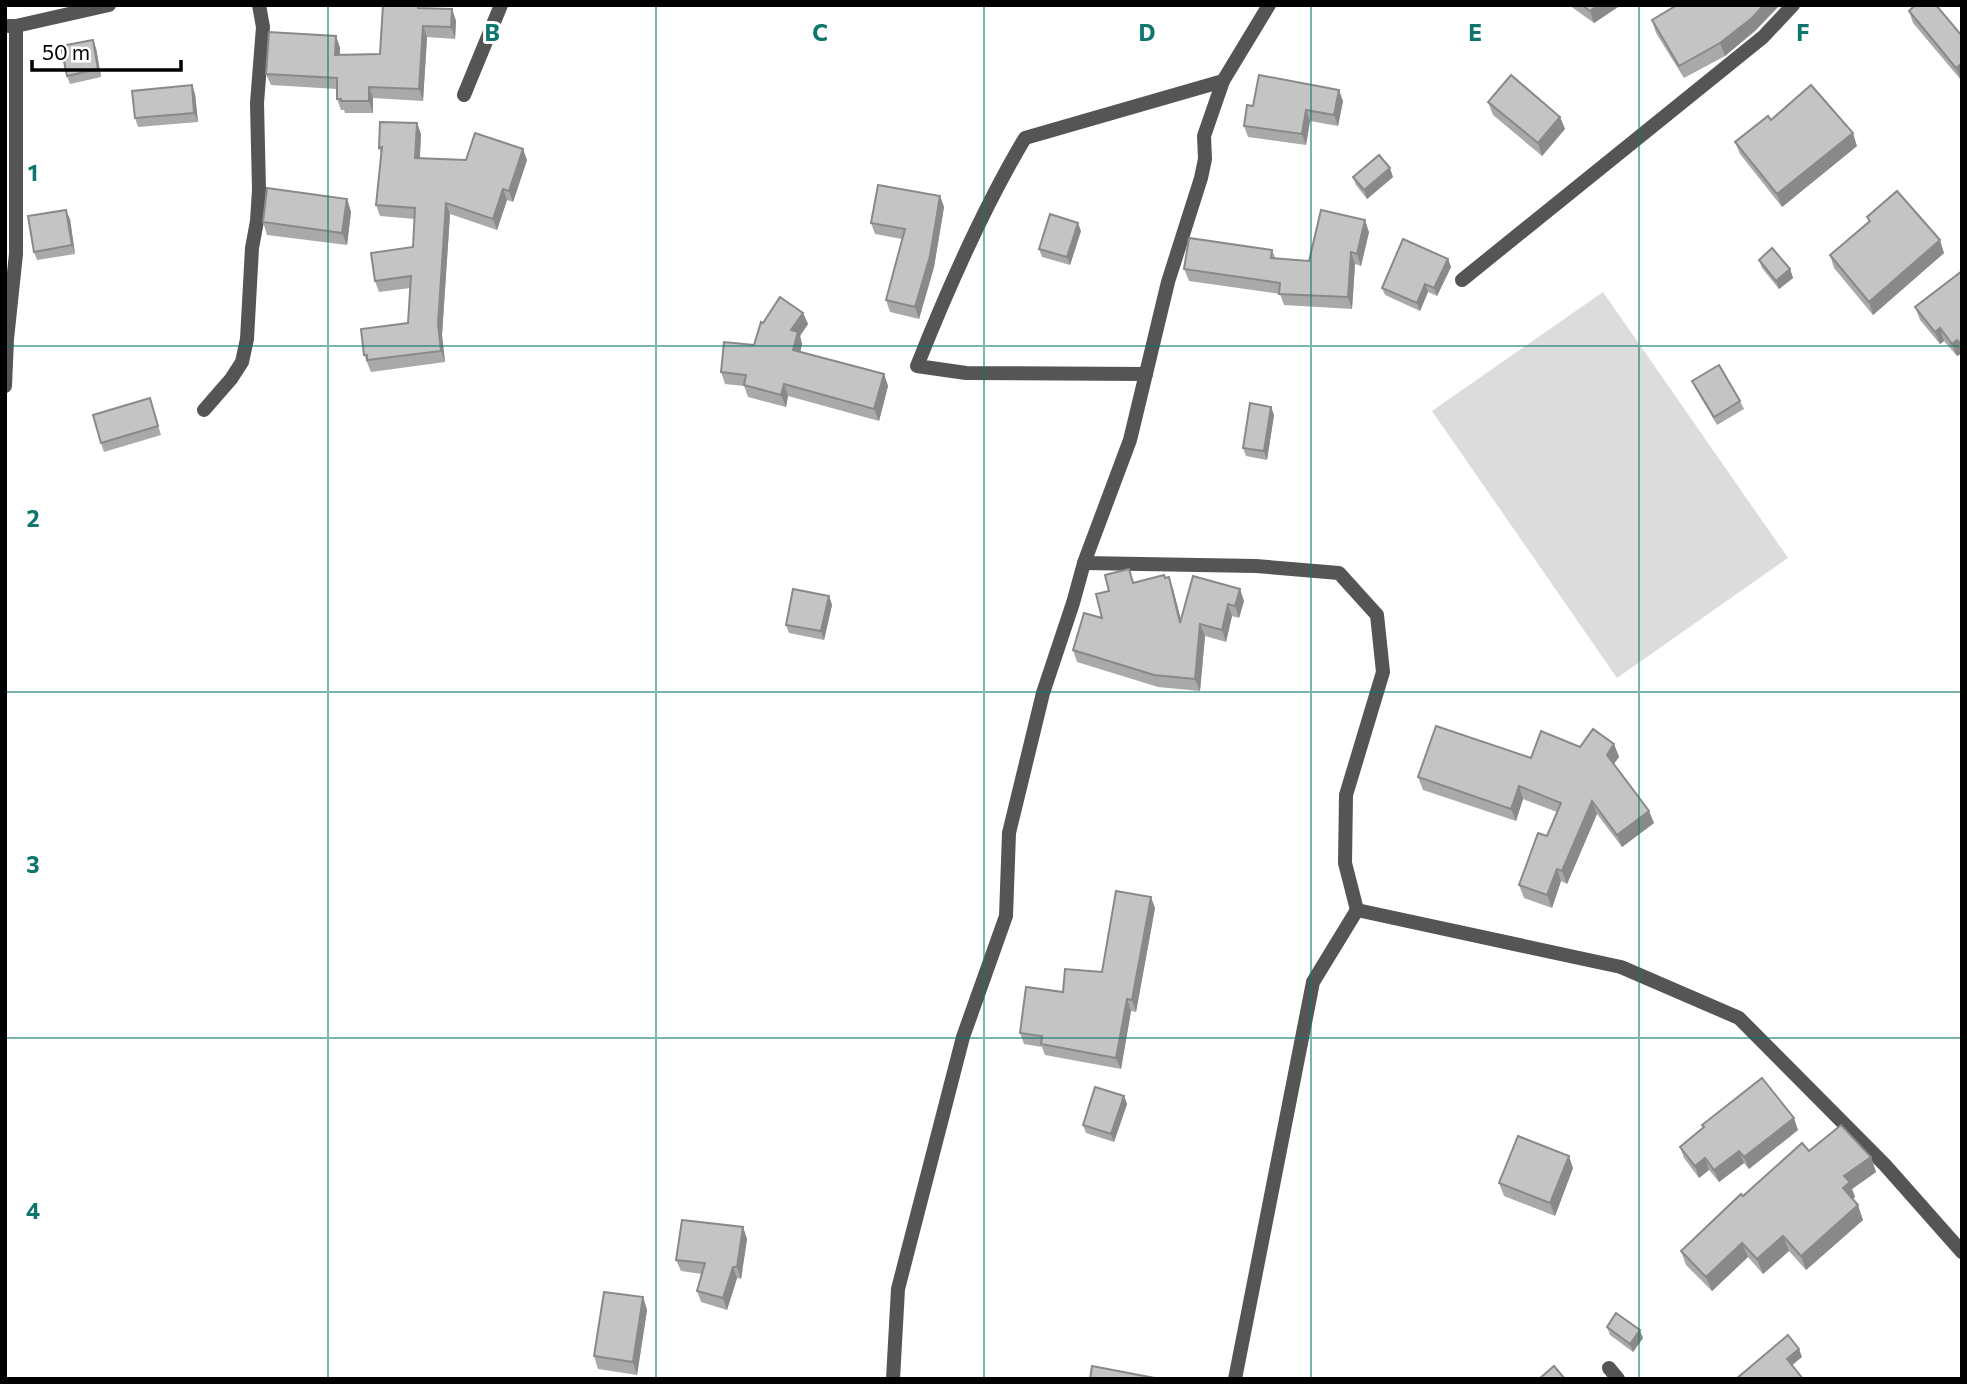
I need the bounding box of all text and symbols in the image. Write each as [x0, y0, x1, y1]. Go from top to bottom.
text: B [484, 18, 500, 46]
text: C [812, 18, 828, 46]
text: D [1139, 18, 1156, 46]
text: E [1468, 18, 1482, 46]
text: F [1796, 18, 1810, 46]
scale bar [32, 28, 180, 72]
text: 50 m [42, 39, 90, 64]
text: 1 [28, 158, 38, 186]
text: 2 [26, 504, 40, 532]
text: 3 [26, 850, 40, 878]
text: 4 [26, 1196, 40, 1224]

